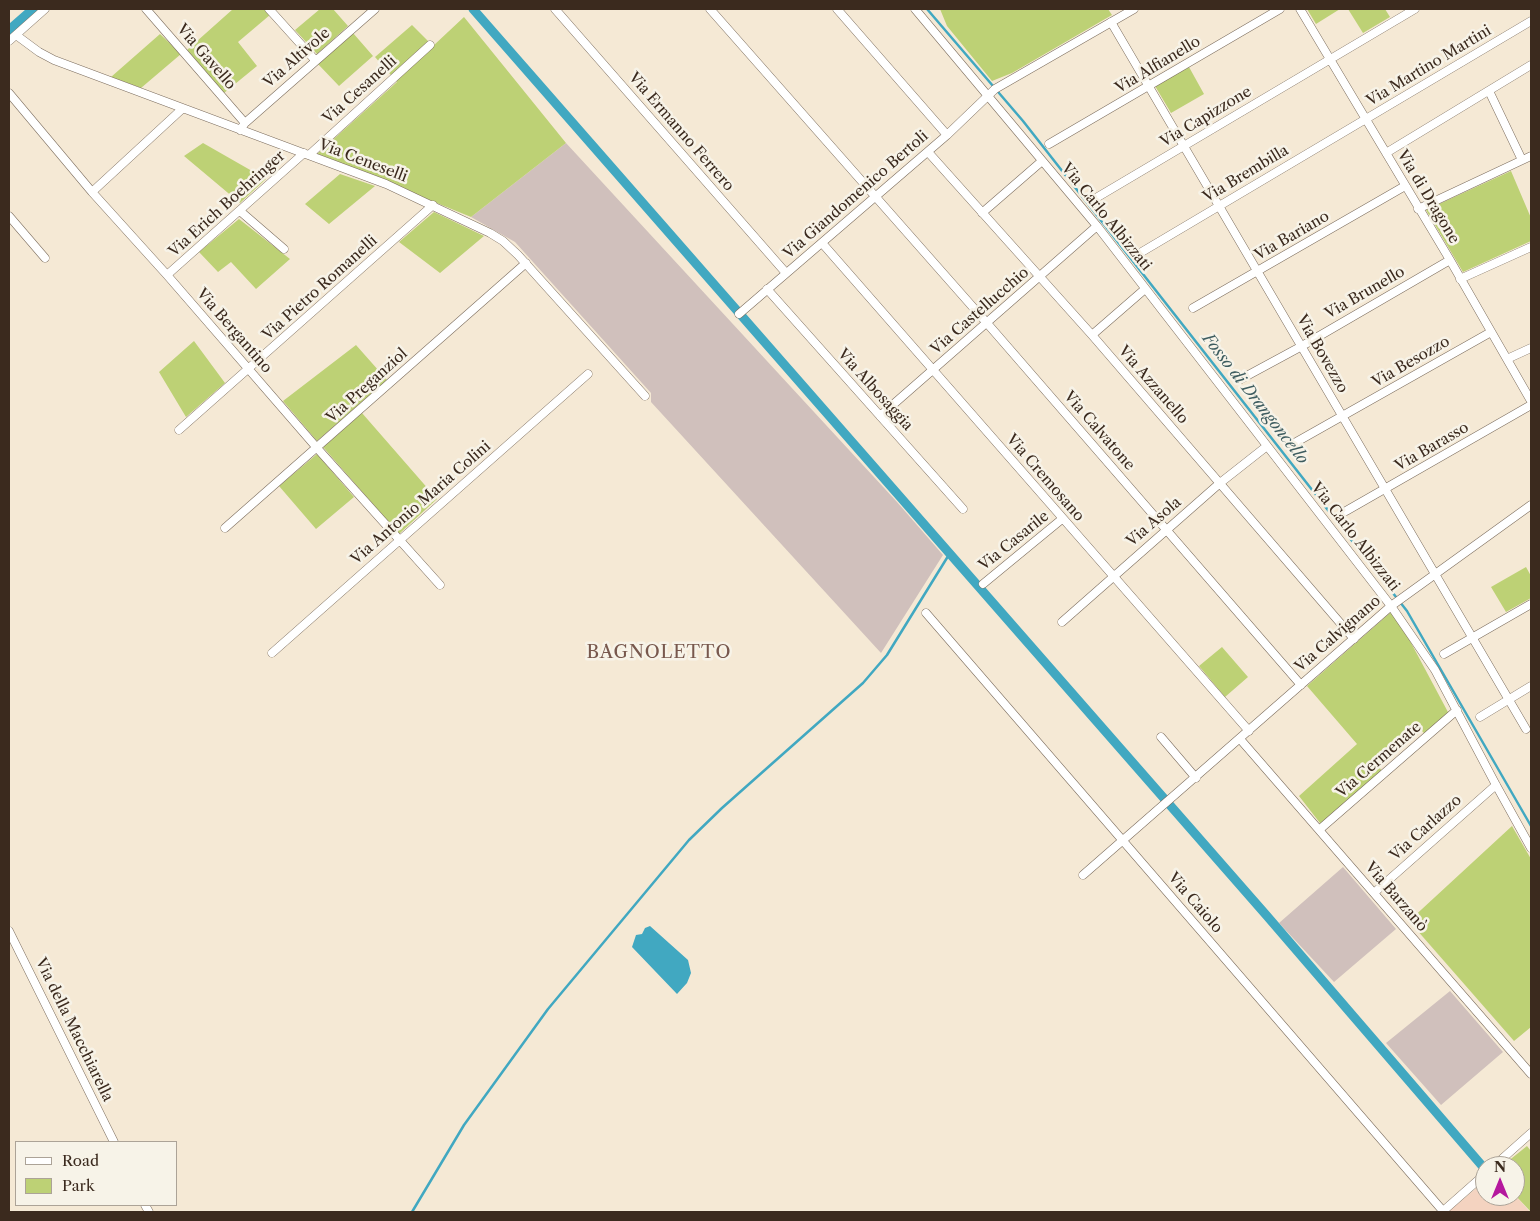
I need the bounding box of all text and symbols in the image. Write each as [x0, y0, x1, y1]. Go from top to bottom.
street label: Via Gavello [173, 20, 239, 94]
street label: Via Martino Martini [1363, 22, 1495, 110]
street label: Via Altivole [260, 24, 334, 92]
street label: Via Alfianello [1112, 33, 1204, 97]
street label: Via Cesanelli [319, 52, 401, 128]
street label: Via Ermanno Ferrero [625, 69, 737, 195]
street label: Via Capizzone [1157, 83, 1255, 151]
street label: Via Giandomenico Bertoli [780, 127, 932, 263]
street label: Via Ceneselli [316, 136, 410, 186]
street label: Via Brembilla [1200, 141, 1292, 207]
street label: Via Erich Boehringer [165, 147, 289, 261]
street label: Via di Dragone [1393, 147, 1463, 247]
street label: Via Carlo Albizzati [1057, 160, 1155, 274]
street label: Via Bariano [1252, 207, 1332, 265]
street label: Via Pietro Romanelli [259, 232, 381, 344]
street label: Via Brunello [1322, 263, 1408, 323]
street label: Via Castellucchio [927, 264, 1033, 358]
street label: Via Bergantino [192, 285, 276, 377]
street label: Via Bovezzo [1292, 312, 1352, 396]
water label: Fosso di Drangoncello [1198, 330, 1312, 468]
street label: Via Besozzo [1369, 333, 1453, 391]
street label: Via Azzanello [1114, 342, 1192, 428]
street label: Via Preganziol [323, 345, 411, 427]
street label: Via Albosaggia [834, 345, 916, 435]
street label: Via Calvatone [1060, 388, 1138, 474]
street label: Via Barasso [1392, 419, 1472, 475]
street label: Via Cremosano [1002, 431, 1088, 525]
street label: Via Antonio Maria Colini [348, 438, 494, 568]
street label: Via Carlo Albizzati [1307, 479, 1403, 595]
street label: Via Asola [1123, 493, 1185, 551]
street label: Via Casarile [975, 507, 1053, 575]
street label: Via Calvignano [1292, 592, 1384, 676]
district label: BAGNOLETTO [585, 642, 733, 664]
street label: Via Cermenate [1333, 718, 1425, 802]
street label: Via Carlazzo [1386, 791, 1466, 865]
street label: Via Barzanò [1361, 859, 1431, 935]
street label: Via Caiolo [1164, 869, 1226, 937]
street label: Via della Macchiarella [31, 955, 117, 1105]
legend [15, 1141, 178, 1206]
text: Road [62, 1151, 99, 1170]
north arrow [1475, 1156, 1525, 1206]
text: N [1494, 1158, 1506, 1176]
text: Park [62, 1176, 95, 1195]

